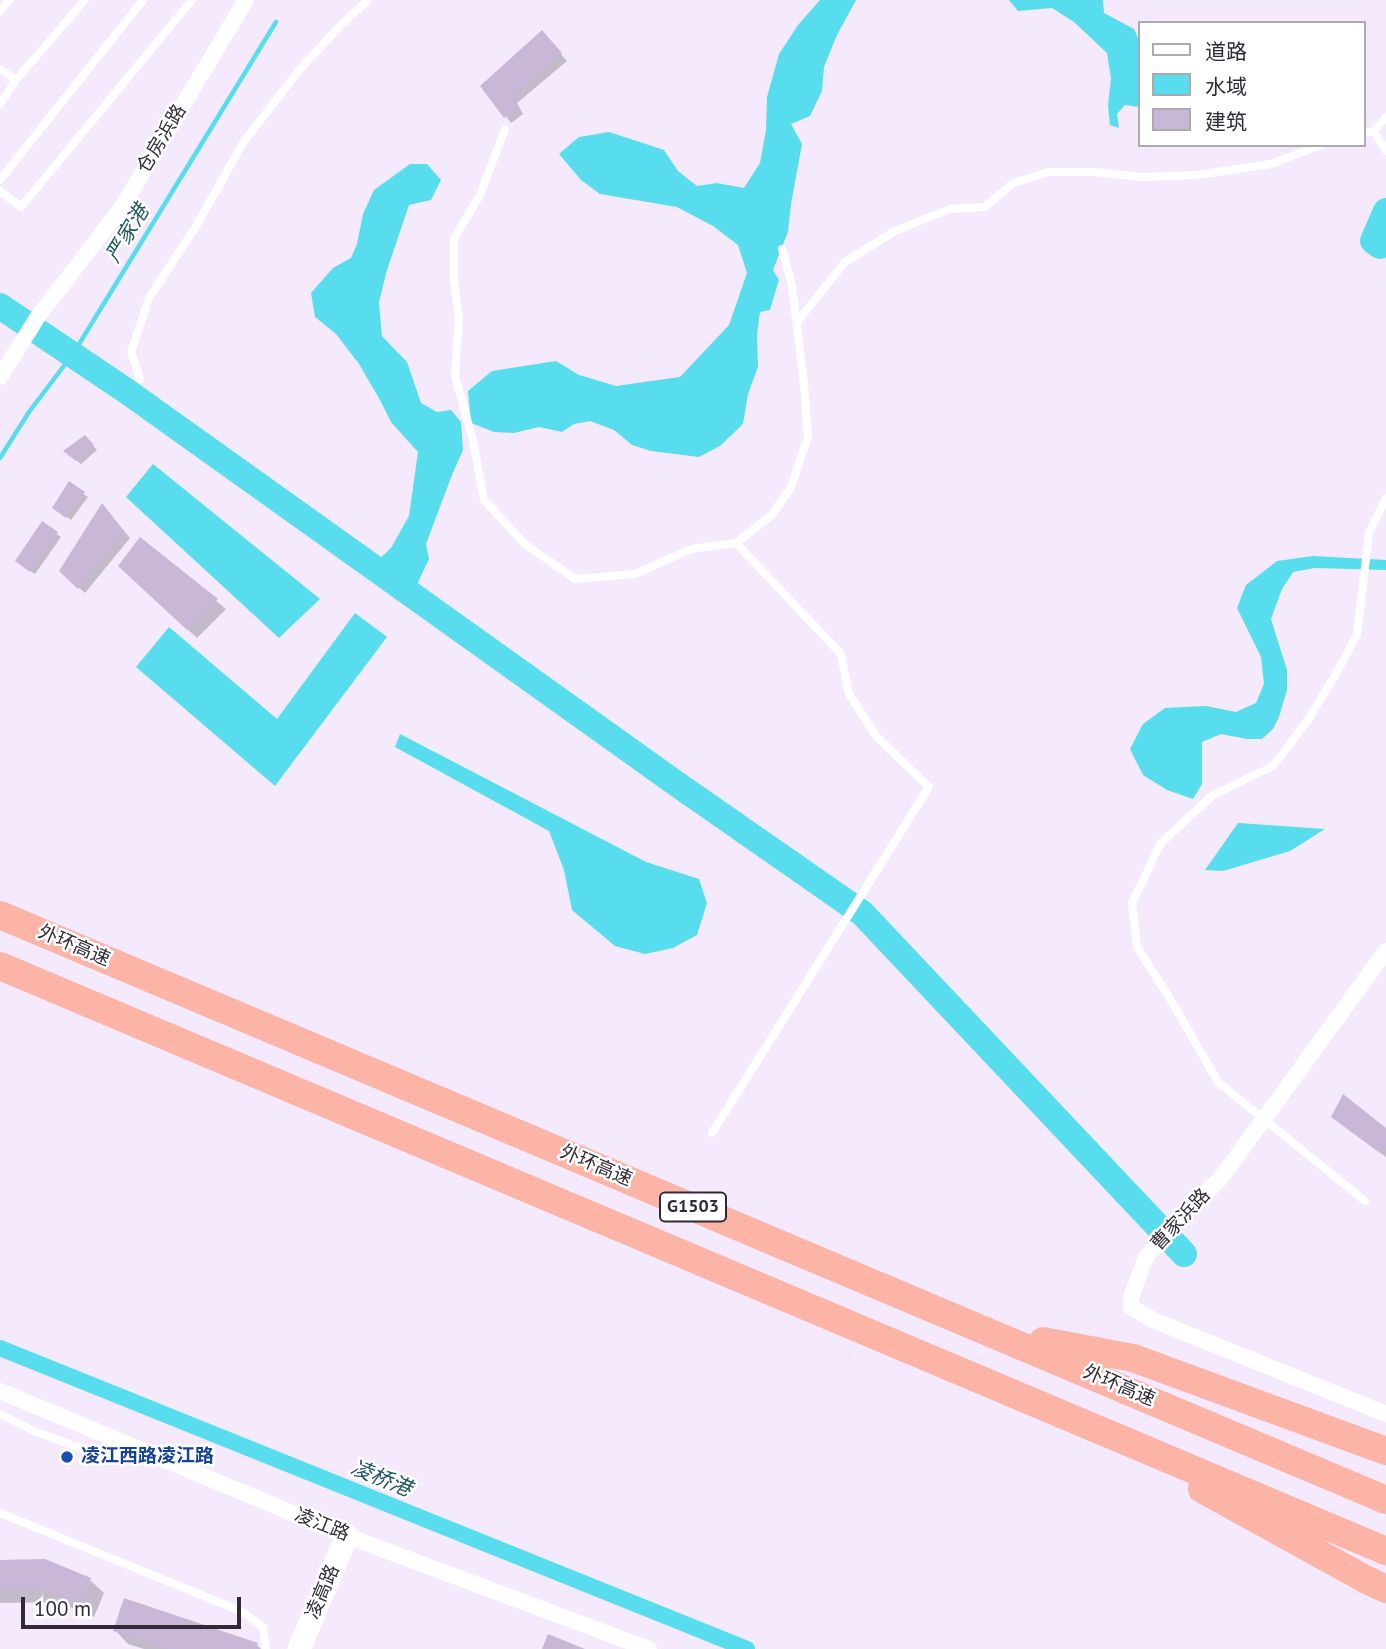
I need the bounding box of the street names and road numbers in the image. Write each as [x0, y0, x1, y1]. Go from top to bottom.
street label: 仓房浜路 [133, 101, 191, 177]
street label: 外环高速 [35, 921, 113, 971]
street label: 外环高速 [557, 1141, 635, 1191]
street label: 曹家浜路 [1147, 1184, 1215, 1256]
road number: G1503 [660, 1192, 726, 1222]
street label: 外环高速 [1080, 1361, 1158, 1411]
street label: 凌江路 [291, 1504, 353, 1546]
street label: 凌高路 [301, 1561, 345, 1623]

